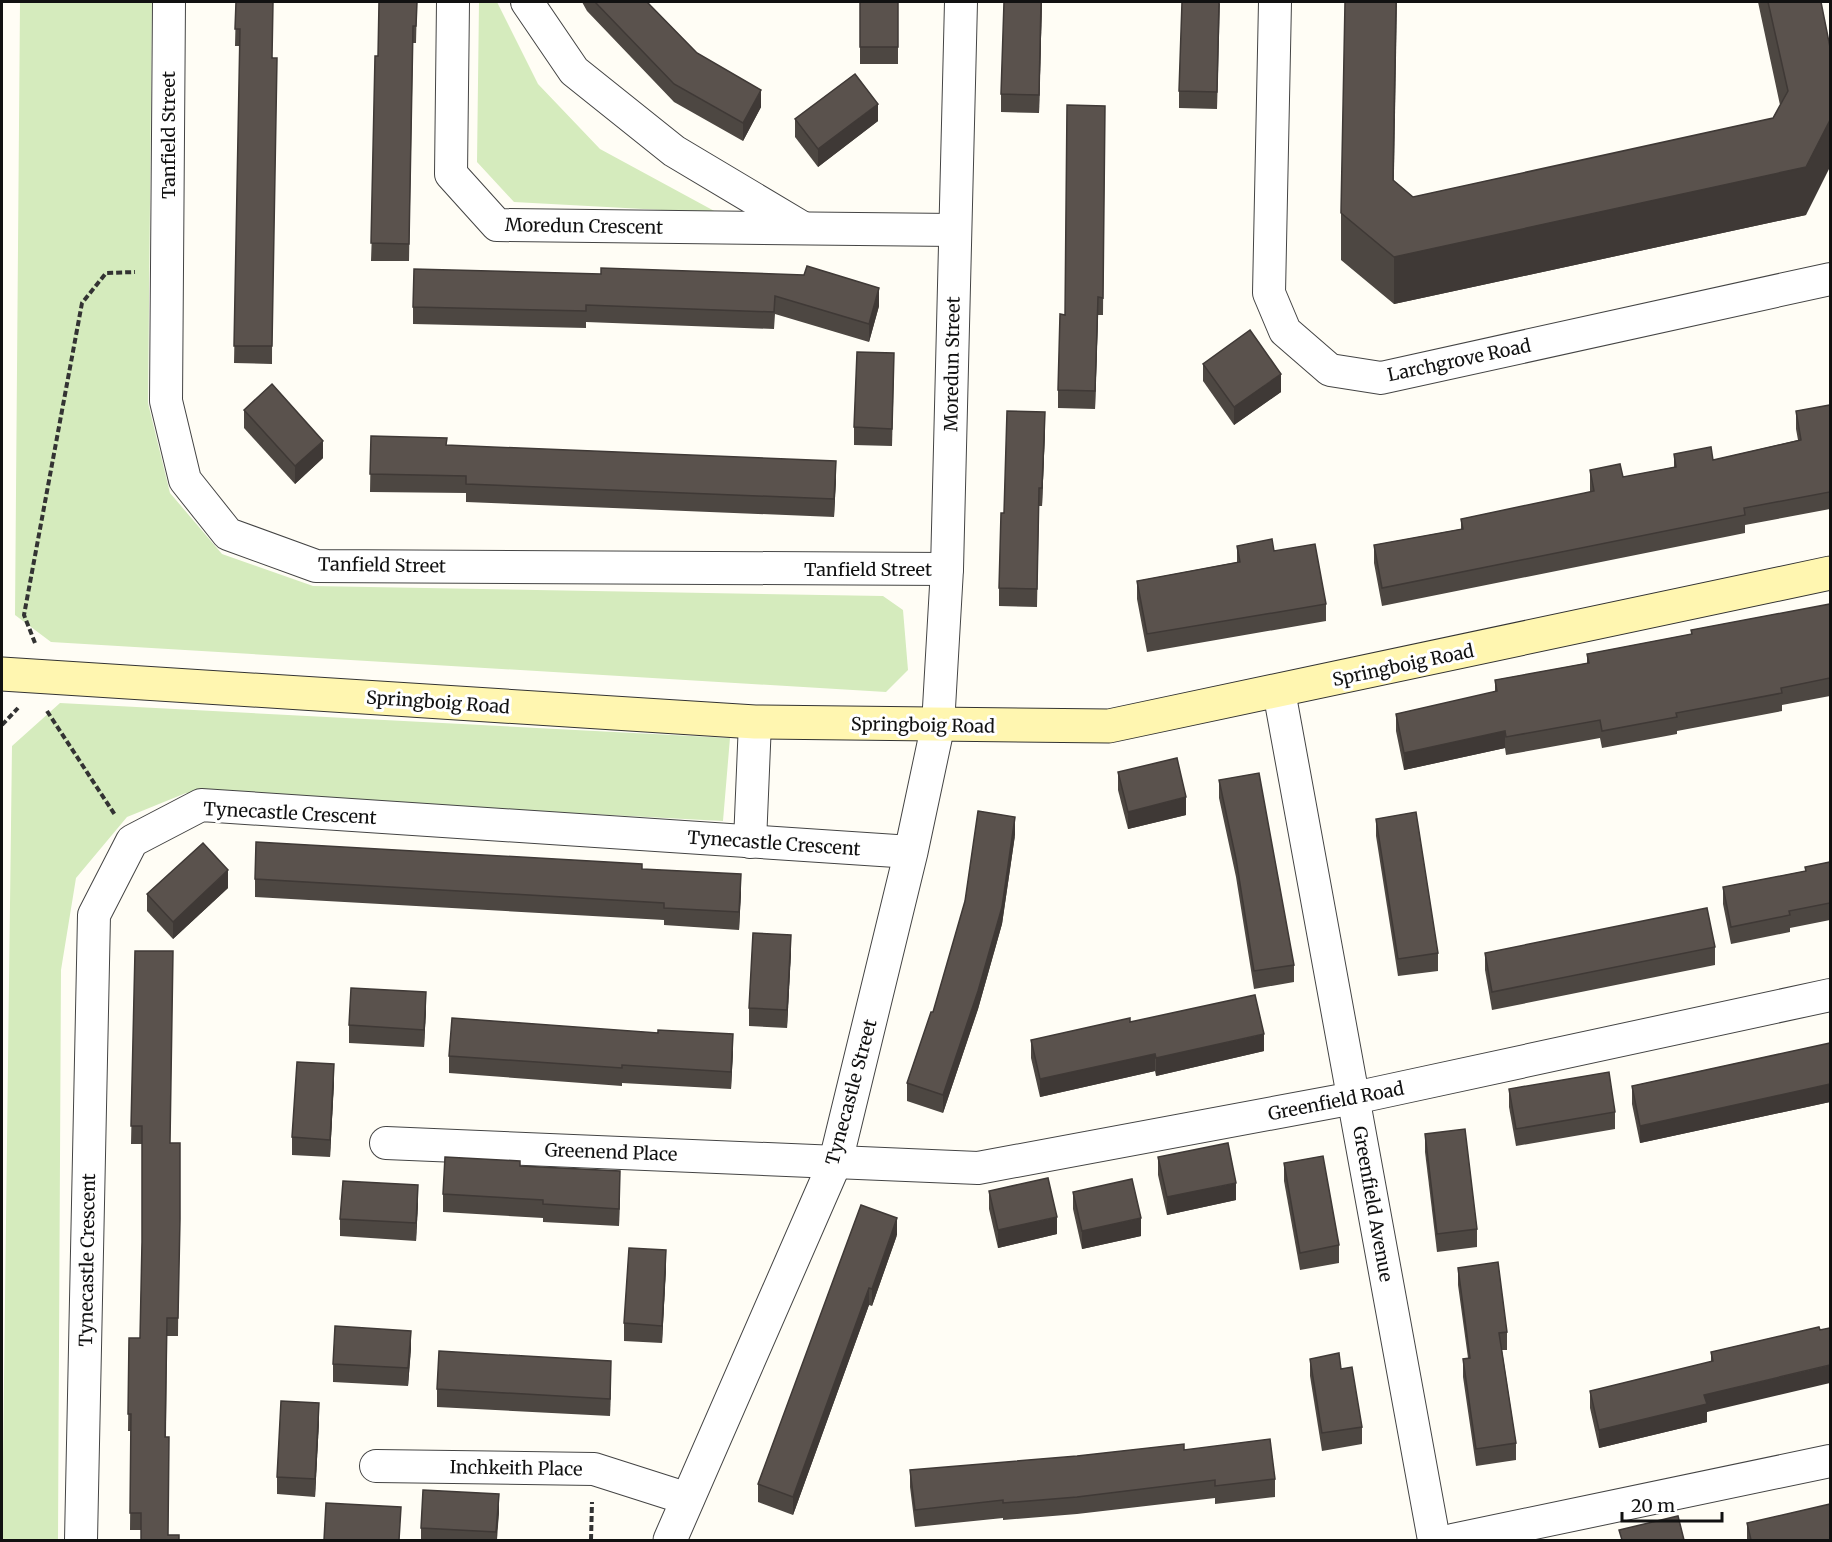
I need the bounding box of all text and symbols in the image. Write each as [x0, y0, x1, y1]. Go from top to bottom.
street label: Tanfield Street [157, 71, 180, 199]
street label: Moredun Crescent [505, 213, 663, 239]
street label: Moredun Street [939, 296, 965, 432]
street label: Larchgrove Road [1385, 334, 1533, 386]
street label: Tanfield Street [318, 552, 446, 578]
street label: Tanfield Street [804, 558, 932, 581]
street label: Springboig Road [1330, 639, 1476, 691]
street label: Springboig Road [365, 686, 511, 719]
street label: Springboig Road [851, 712, 995, 738]
street label: Tynecastle Crescent [203, 797, 377, 829]
street label: Tynecastle Crescent [687, 825, 861, 861]
street label: Tynecastle Street [820, 1016, 882, 1168]
street label: Greenfield Road [1266, 1077, 1406, 1125]
street label: Greenfield Avenue [1348, 1124, 1398, 1284]
street label: Greenend Place [544, 1138, 678, 1166]
street label: Tynecastle Crescent [74, 1173, 100, 1347]
street label: Inchkeith Place [449, 1455, 583, 1481]
scale bar [1622, 1485, 1722, 1523]
text: 20 m [1631, 1494, 1675, 1517]

